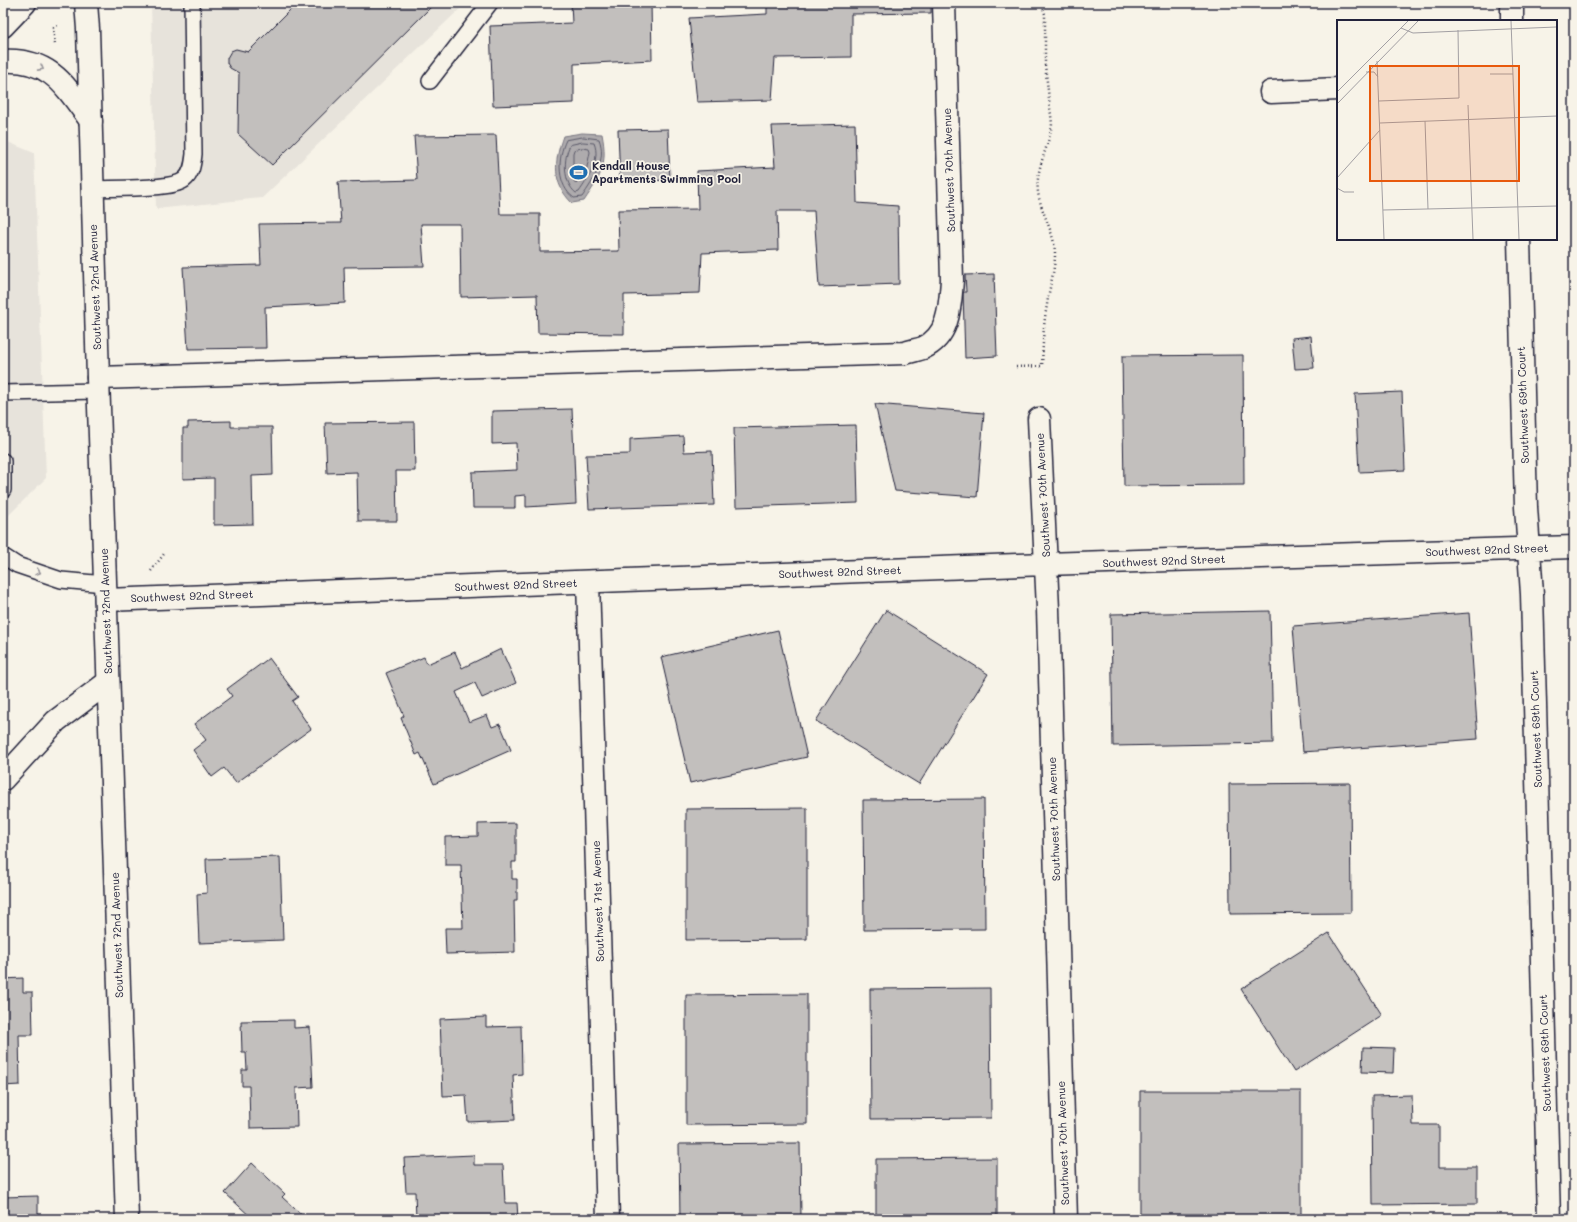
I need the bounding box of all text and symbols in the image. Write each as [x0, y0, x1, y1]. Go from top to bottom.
inset map [1337, 20, 1557, 240]
one-way arrow [37, 63, 44, 70]
street label: Southwest 70th Avenue [939, 107, 958, 232]
place label: Kendall House Apartments Swimming Pool [592, 158, 741, 186]
sports icon: Kendall House Apartments Swimming Pool [569, 162, 589, 182]
street label: Southwest 72nd Avenue [85, 224, 104, 350]
street label: Southwest 69th Court [1513, 346, 1532, 464]
street label: Southwest 70th Avenue [1032, 432, 1053, 558]
street label: Southwest 92nd Street [1425, 540, 1549, 559]
street label: Southwest 72nd Avenue [96, 548, 115, 674]
street label: Southwest 92nd Street [1102, 551, 1226, 570]
street label: Southwest 92nd Street [778, 562, 902, 581]
one-way arrow [34, 567, 41, 576]
street label: Southwest 92nd Street [454, 575, 578, 594]
street label: Southwest 92nd Street [130, 586, 254, 605]
street label: Southwest 69th Court [1526, 670, 1545, 788]
street label: Southwest 70th Avenue [1044, 756, 1063, 881]
street label: Southwest 71st Avenue [588, 840, 607, 962]
street label: Southwest 72nd Avenue [107, 872, 126, 998]
street label: Southwest 69th Court [1535, 994, 1554, 1112]
street label: Southwest 70th Avenue [1053, 1080, 1072, 1205]

